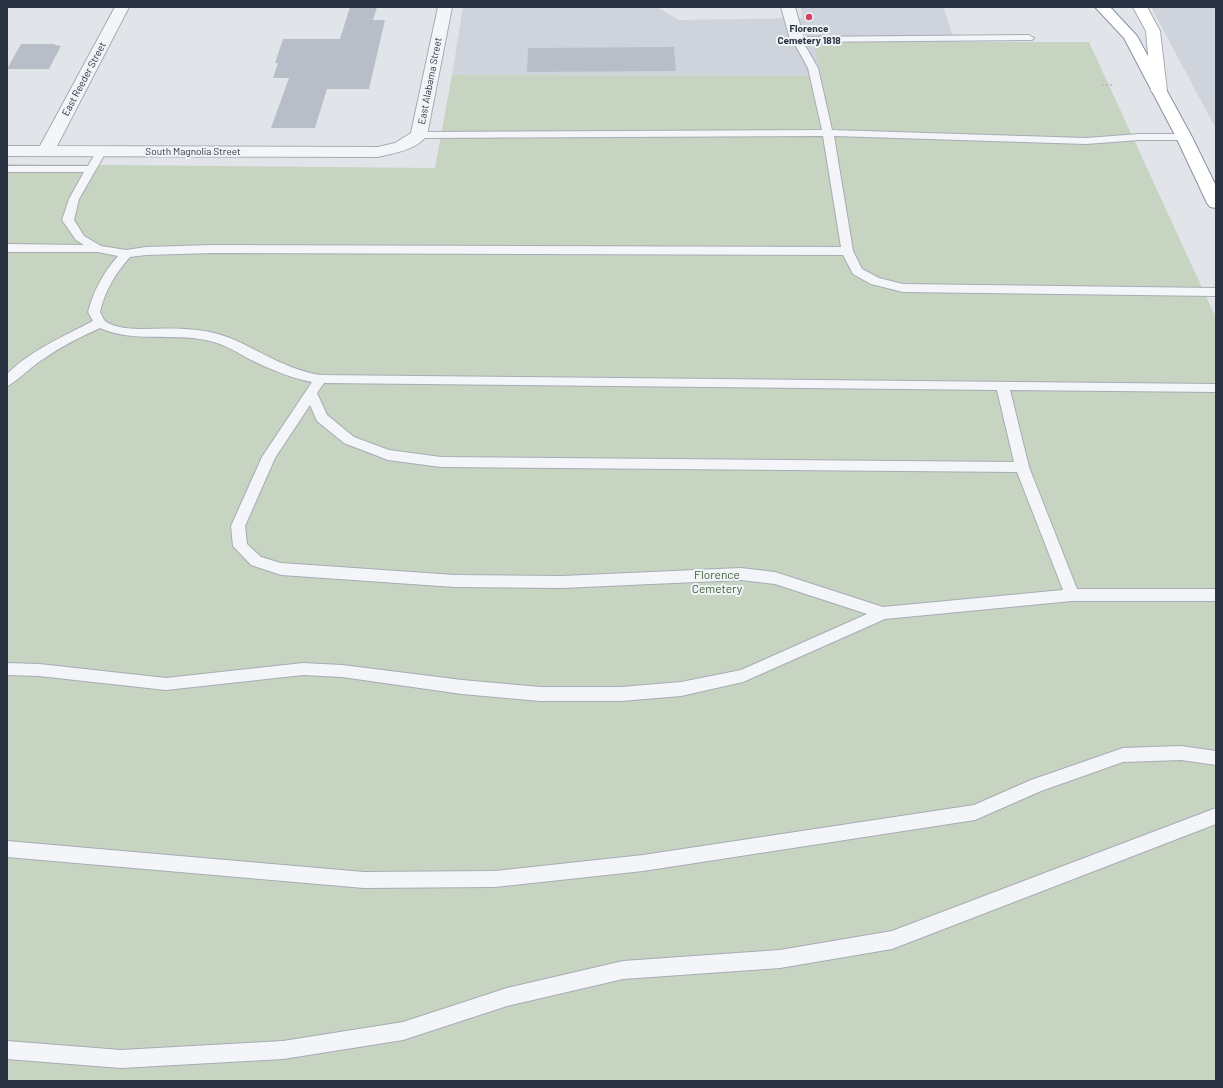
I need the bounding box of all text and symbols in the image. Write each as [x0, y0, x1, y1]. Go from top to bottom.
marker: Florence Cemetery 1818 [804, 12, 814, 22]
place label: Florence Cemetery 1818 [777, 23, 841, 46]
street label: East Alabama Street [416, 37, 444, 125]
street label: East Reeder Street [59, 40, 109, 118]
street label: South Magnolia Street [145, 146, 241, 158]
park label: Florence Cemetery [692, 568, 742, 596]

